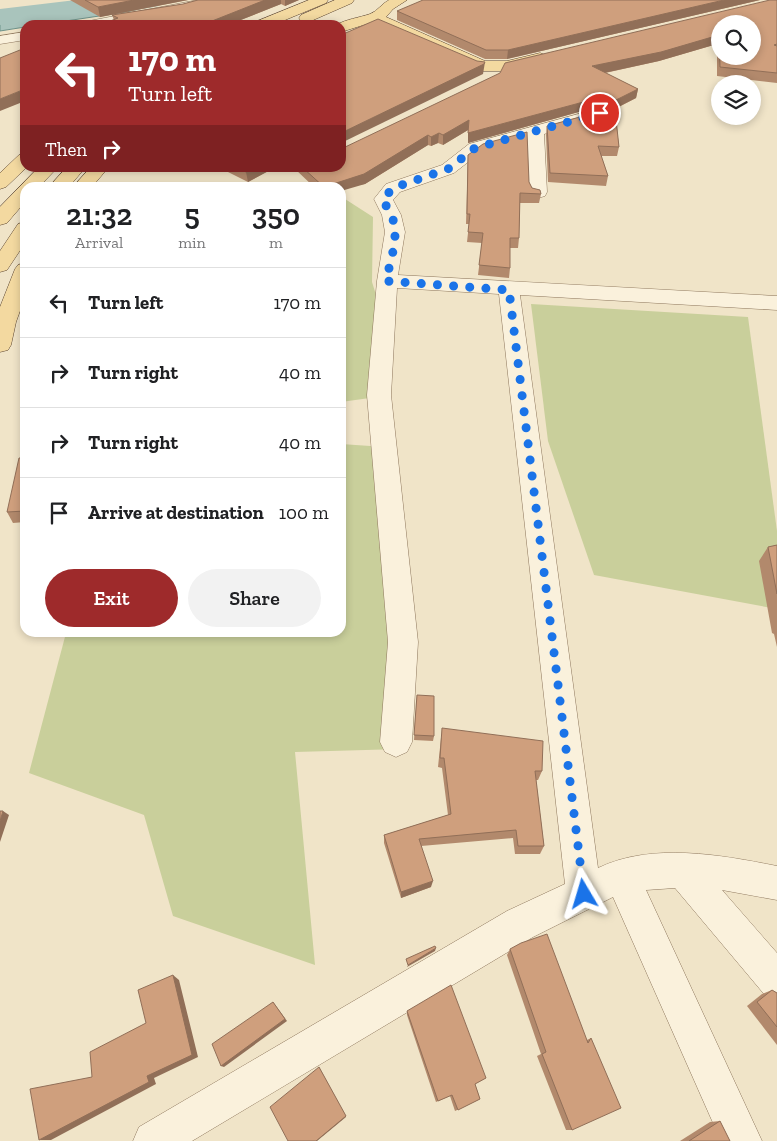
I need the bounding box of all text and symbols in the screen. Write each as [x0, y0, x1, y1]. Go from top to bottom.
map controls [711, 15, 761, 125]
button: search [711, 15, 761, 65]
text: 170 m [128, 38, 216, 80]
icon: left [45, 40, 110, 105]
button: layers [711, 75, 761, 125]
text: Turn left [128, 80, 212, 107]
pin [579, 92, 621, 134]
icon: arrive [586, 99, 614, 127]
icon: right [97, 135, 125, 163]
text: Then [45, 138, 87, 161]
text: 21:32 [66, 197, 132, 233]
text: 5 [184, 197, 200, 233]
text: 350 [252, 197, 300, 233]
text: Arrival [75, 233, 123, 252]
text: min [178, 233, 206, 252]
text: m [269, 233, 283, 252]
icon: left [45, 289, 73, 317]
text: Turn left [88, 291, 163, 314]
text: 170 m [273, 291, 321, 314]
icon: right [45, 359, 73, 387]
text: Turn right [88, 361, 178, 384]
text: 40 m [279, 361, 321, 384]
icon: right [45, 429, 73, 457]
text: Turn right [88, 431, 178, 454]
text: 40 m [279, 431, 321, 454]
icon: arrive [45, 499, 73, 527]
text: Arrive at destination [88, 501, 264, 524]
text: 100 m [279, 501, 329, 524]
button: Exit [45, 569, 178, 627]
button: Share [188, 569, 321, 627]
position arrow [557, 867, 609, 919]

